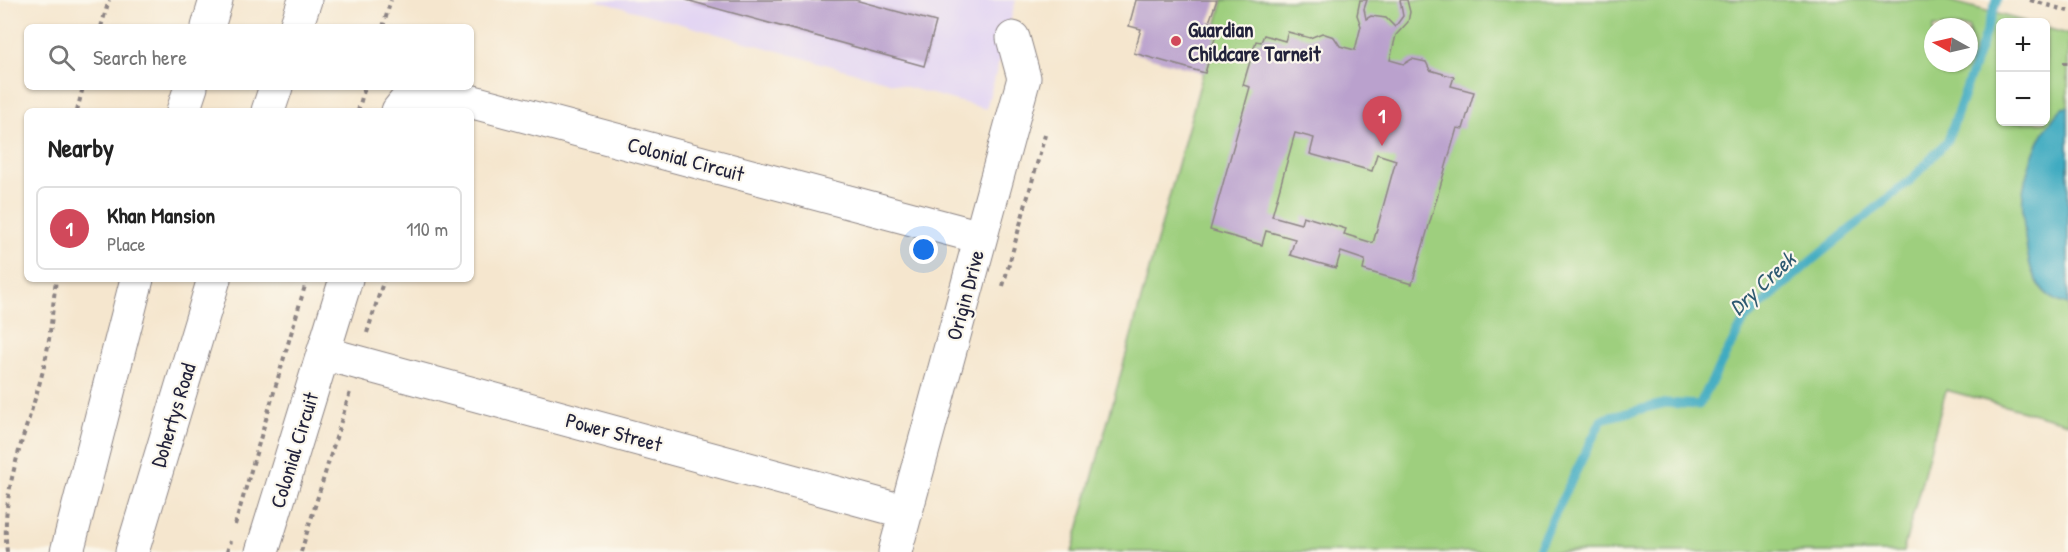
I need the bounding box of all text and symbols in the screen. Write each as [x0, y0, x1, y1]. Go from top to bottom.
place label: Guardian Childcare Tarneit [1188, 15, 1321, 68]
north arrow [1924, 18, 1978, 72]
map controls [1996, 18, 2050, 126]
button: + [1996, 18, 2050, 72]
search box [24, 24, 474, 90]
marker: Guardian Childcare Tarneit [1169, 34, 1183, 48]
icon: search [45, 41, 78, 74]
text: Search here [93, 42, 187, 72]
button: − [1996, 72, 2050, 126]
pin: 1 [1362, 96, 1402, 146]
text: Nearby [48, 130, 114, 165]
street label: Colonial Circuit [624, 130, 748, 189]
text: Khan Mansion [107, 200, 215, 230]
text: 1 [66, 215, 73, 242]
text: 110 m [406, 215, 448, 242]
text: Place [107, 230, 146, 257]
your location [909, 235, 938, 264]
water label: Dry Creek [1722, 243, 1803, 321]
street label: Origin Drive [939, 247, 991, 343]
street label: Dohertys Road [143, 360, 203, 470]
street label: Colonial Circuit [263, 388, 326, 511]
street label: Power Street [563, 405, 666, 459]

